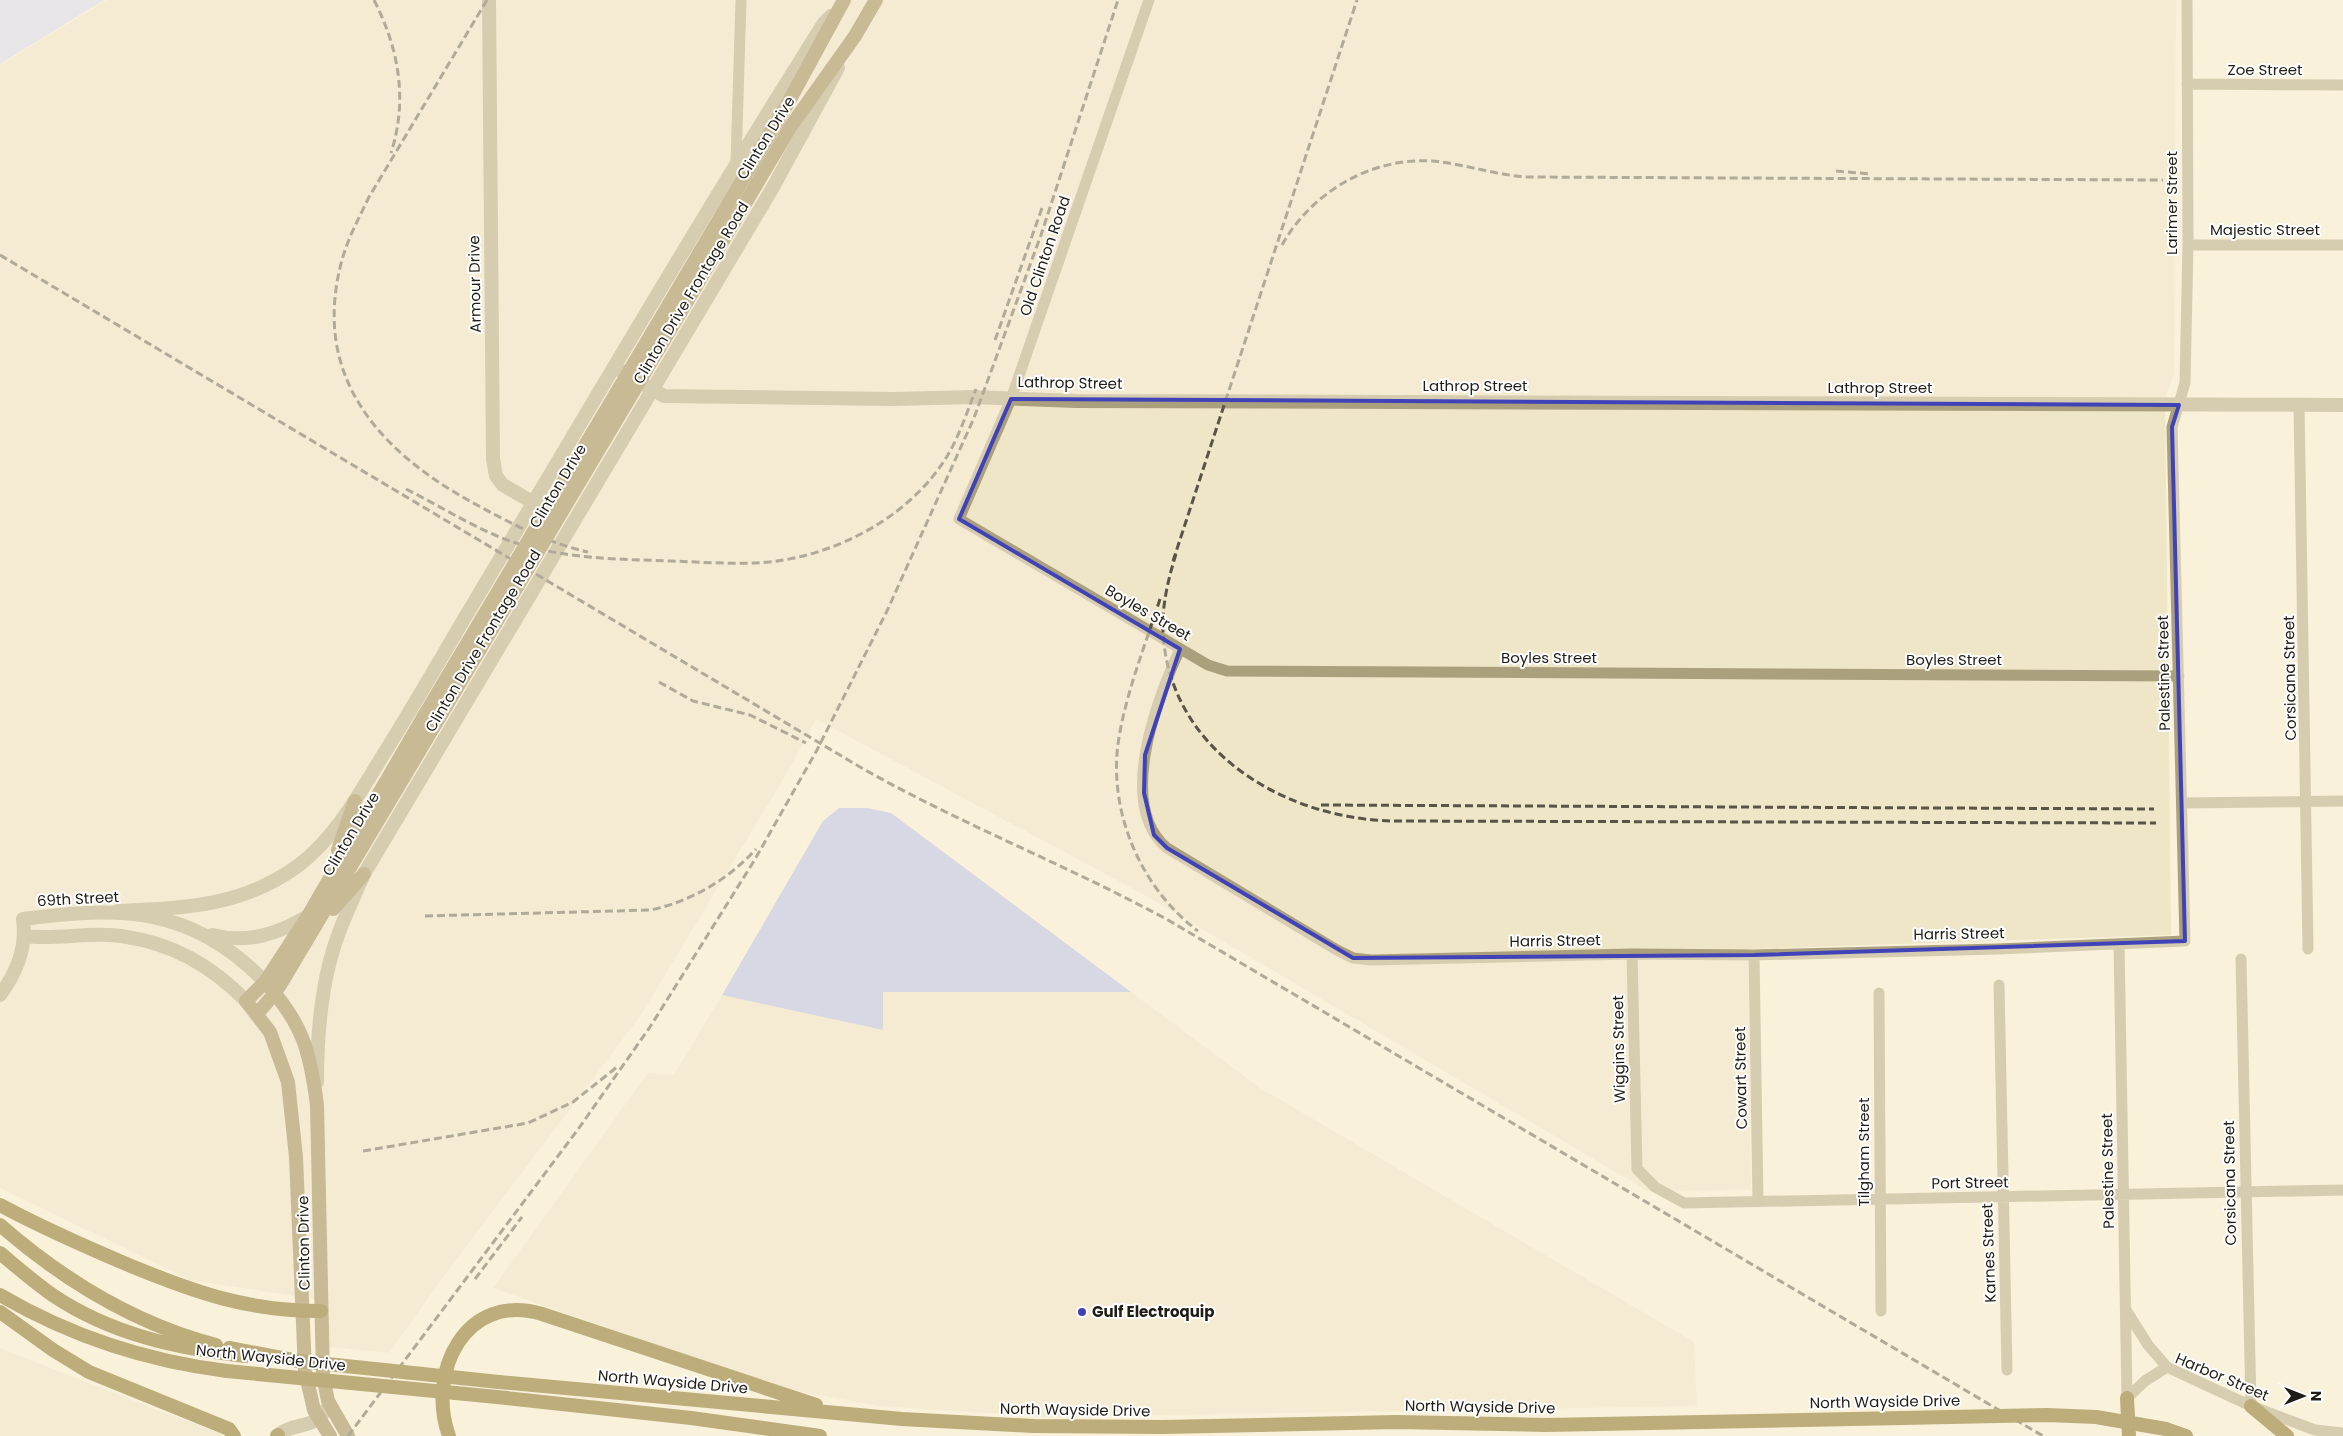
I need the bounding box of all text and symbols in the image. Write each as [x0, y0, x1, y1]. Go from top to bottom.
street label: Zoe Street [2228, 59, 2302, 80]
street label: Clinton Drive [732, 92, 800, 184]
street label: Larimer Street [2161, 151, 2182, 255]
street label: Old Clinton Road [1014, 193, 1075, 319]
street label: Clinton Drive Frontage Road [628, 198, 753, 388]
street label: Majestic Street [2210, 219, 2320, 240]
street label: Armour Drive [463, 235, 486, 333]
street label: Lathrop Street [1017, 371, 1123, 394]
street label: Lathrop Street [1423, 375, 1527, 396]
street label: Lathrop Street [1828, 377, 1932, 398]
street label: Clinton Drive [524, 440, 591, 532]
street label: Clinton Drive Frontage Road [420, 546, 545, 736]
street label: Boyles Street [1101, 579, 1195, 646]
street label: Palestine Street [2152, 615, 2175, 731]
street label: Corsicana Street [2278, 615, 2301, 741]
street label: Boyles Street [1501, 647, 1597, 668]
street label: Boyles Street [1906, 649, 2002, 670]
street label: Clinton Drive [317, 788, 384, 880]
street label: 69th Street [36, 886, 119, 911]
street label: Harris Street [1913, 922, 2005, 945]
street label: Harris Street [1509, 929, 1601, 952]
street label: Wiggins Street [1607, 995, 1630, 1103]
street label: Cowart Street [1729, 1027, 1752, 1129]
street label: Tilgham Street [1853, 1098, 1874, 1206]
street label: Palestine Street [2096, 1113, 2119, 1229]
street label: Corsicana Street [2218, 1120, 2241, 1246]
street label: Port Street [1931, 1171, 2009, 1194]
street label: Clinton Drive [292, 1195, 315, 1291]
street label: Karnes Street [1976, 1203, 2001, 1303]
place label: Gulf Electroquip [1092, 1301, 1214, 1322]
marker: Gulf Electroquip [1076, 1306, 1088, 1318]
street label: North Wayside Drive [195, 1339, 347, 1376]
street label: Harbor Street [2172, 1347, 2272, 1406]
street label: North Wayside Drive [597, 1364, 749, 1399]
north arrow [2278, 1371, 2328, 1421]
street label: North Wayside Drive [1810, 1390, 1960, 1413]
text: N [2306, 1391, 2326, 1401]
street label: North Wayside Drive [1405, 1395, 1555, 1418]
street label: North Wayside Drive [1000, 1398, 1150, 1421]

